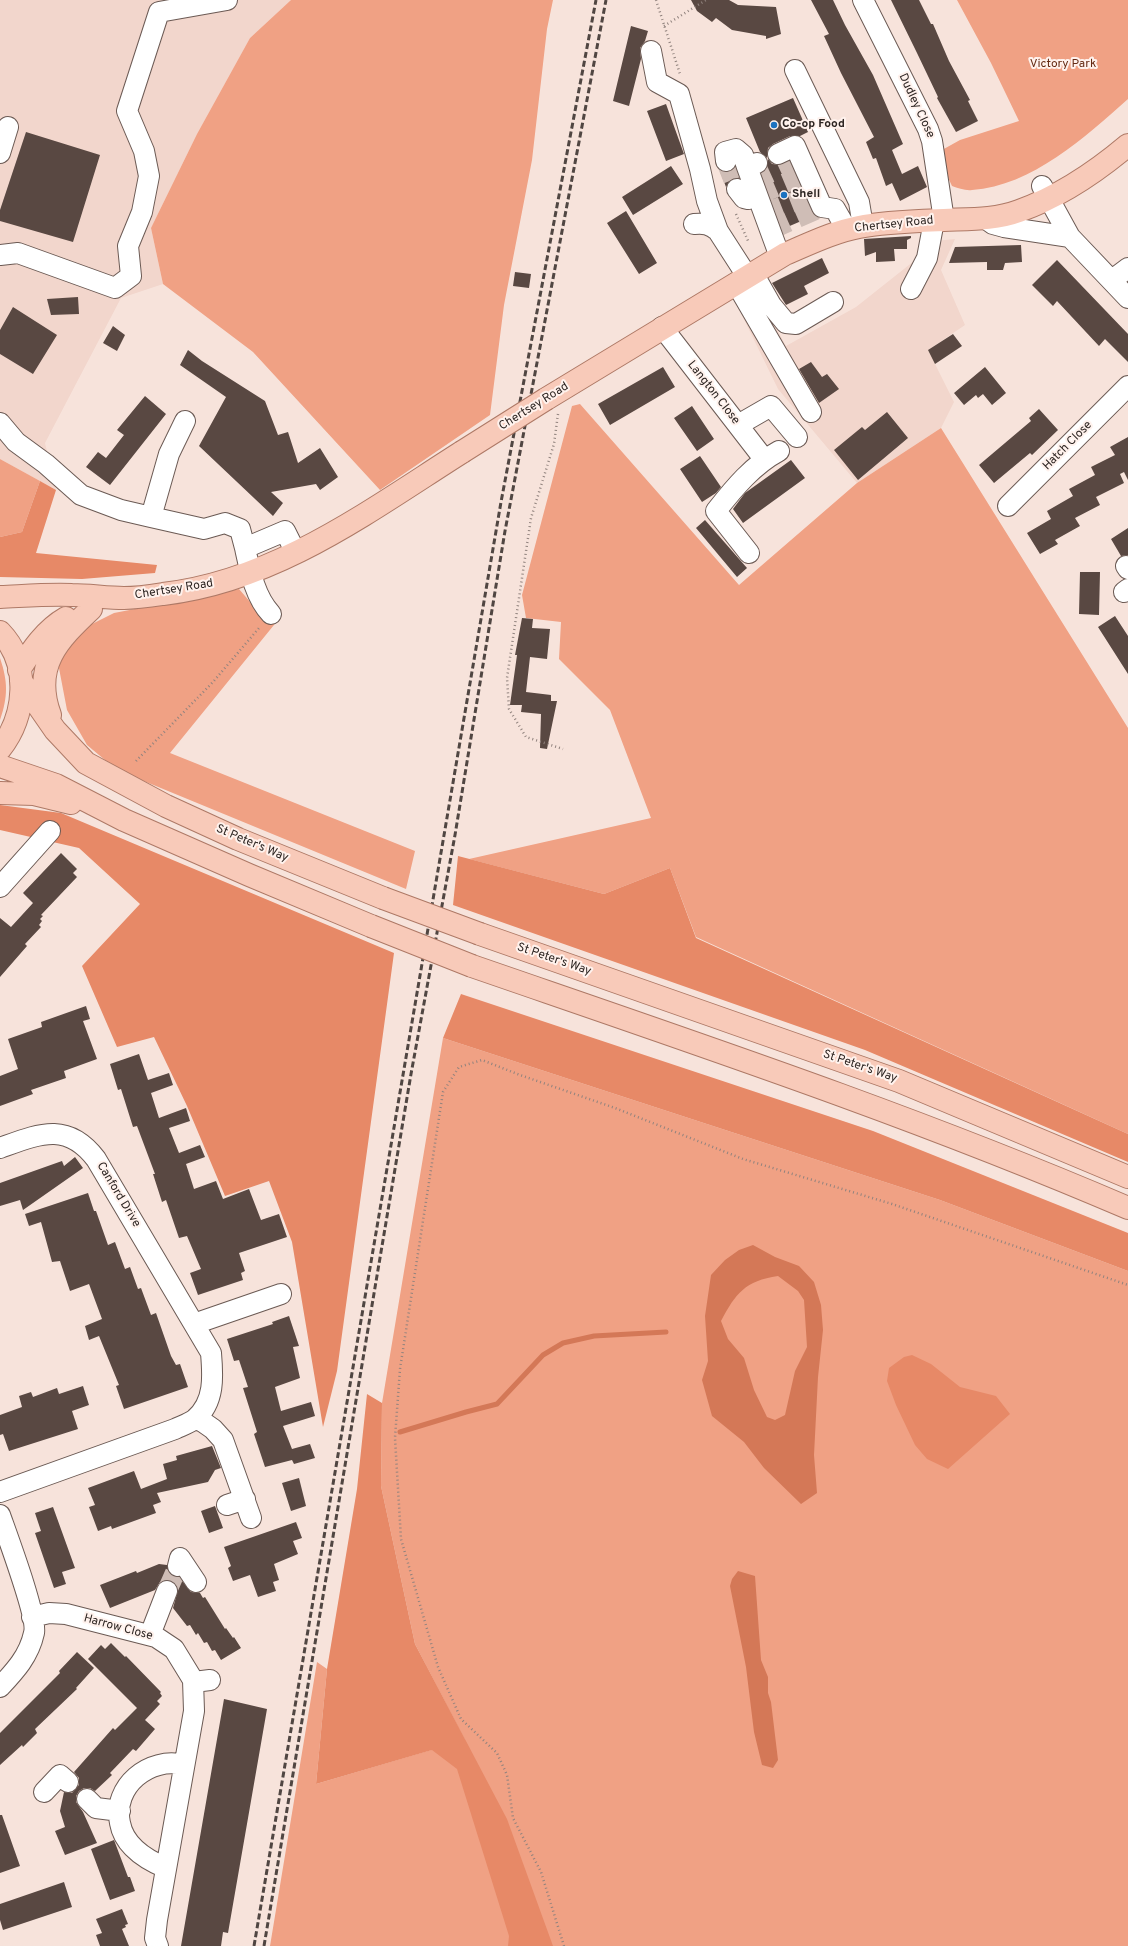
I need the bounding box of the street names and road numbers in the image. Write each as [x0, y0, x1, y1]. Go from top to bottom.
street label: Dudley Close [895, 71, 937, 141]
street label: Chertsey Road [854, 214, 934, 236]
street label: Langton Close [684, 358, 742, 428]
street label: Chertsey Road [497, 380, 571, 434]
street label: Hatch Close [1040, 418, 1096, 474]
street label: Chertsey Road [134, 577, 214, 603]
street label: St Peter's Way [214, 822, 290, 866]
street label: St Peter's Way [515, 941, 593, 979]
street label: St Peter's Way [821, 1048, 899, 1086]
street label: Canford Drive [93, 1160, 143, 1230]
street label: Harrow Close [82, 1612, 154, 1644]

